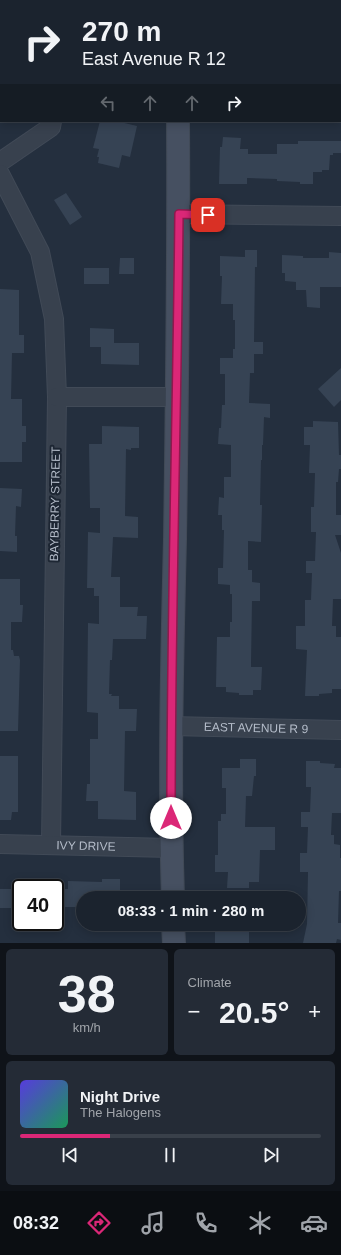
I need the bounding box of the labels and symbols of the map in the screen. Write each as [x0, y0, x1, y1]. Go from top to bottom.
pin [191, 198, 225, 232]
street label: BAYBERRY STREET [47, 446, 63, 561]
street label: EAST AVENUE R 9 [204, 720, 309, 736]
position arrow [150, 797, 192, 839]
street label: IVY DRIVE [56, 838, 116, 854]
speed limit sign: 40 [12, 879, 64, 931]

